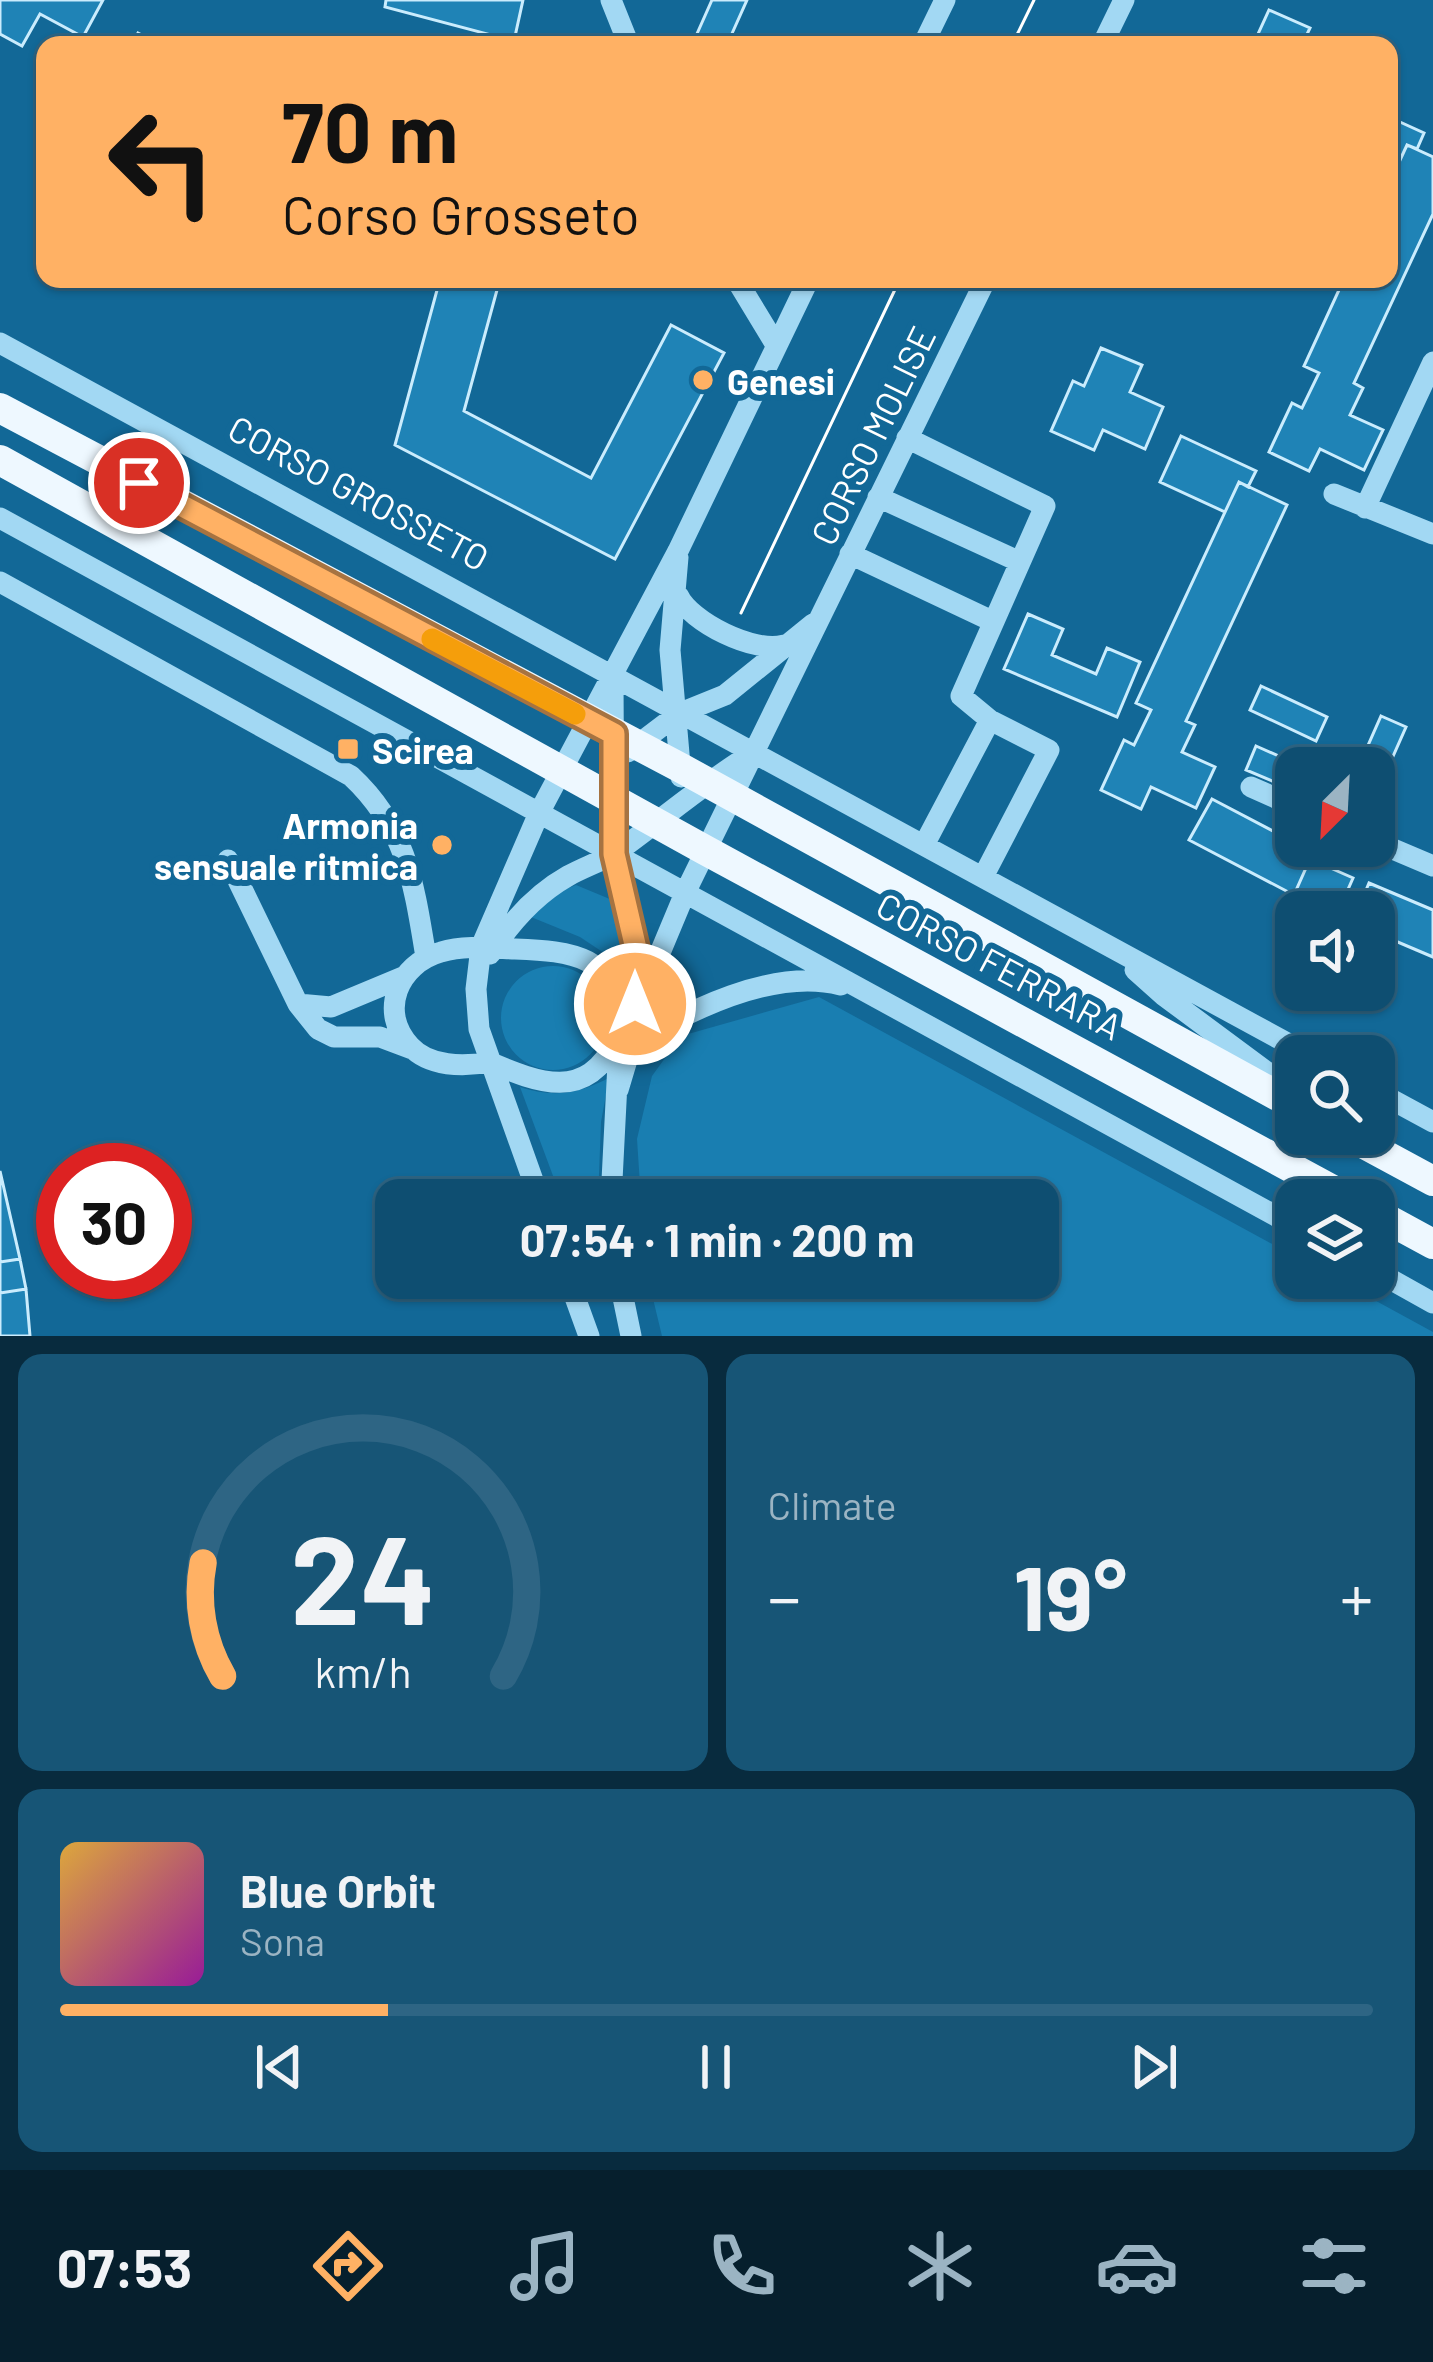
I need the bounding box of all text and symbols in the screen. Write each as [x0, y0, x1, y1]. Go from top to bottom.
text: 70 m [282, 79, 458, 180]
icon: left [84, 84, 240, 240]
text: Corso Grosseto [282, 181, 640, 246]
street label: CORSO MOLISE [801, 319, 943, 551]
place label: Genesi [727, 359, 835, 402]
marker: Genesi [690, 367, 716, 393]
street label: CORSO GROSSETO [222, 405, 496, 579]
pin [88, 432, 190, 534]
icon: arrive [106, 450, 172, 516]
place label: Scirea [372, 728, 474, 771]
marker: Scirea [335, 736, 361, 762]
north arrow [1275, 747, 1395, 867]
map controls [1275, 747, 1395, 1299]
place label: Armonia sensuale ritmica [154, 803, 418, 887]
marker: Armonia sensuale ritmica [429, 832, 455, 858]
street label: CORSO FERRARA [870, 882, 1130, 1048]
button: sound [1275, 891, 1395, 1011]
position arrow [572, 941, 698, 1067]
button: search [1275, 1035, 1395, 1155]
speed limit sign: 30 [36, 1143, 192, 1299]
button: layers [1275, 1179, 1395, 1299]
text: 07:54 · 1 min · 200 m [520, 1212, 914, 1266]
text: Climate [768, 1481, 897, 1528]
text: 24 [290, 1500, 435, 1650]
text: 19° [1014, 1541, 1127, 1649]
text: − [768, 1556, 801, 1635]
text: + [1340, 1556, 1373, 1635]
text: km/h [314, 1644, 411, 1696]
text: Blue Orbit [240, 1863, 436, 1917]
text: Sona [240, 1917, 325, 1964]
icon: previous [246, 2034, 312, 2100]
icon: pause [683, 2034, 749, 2100]
icon: next [1121, 2034, 1187, 2100]
icon: directions [306, 2224, 390, 2308]
icon: music [503, 2224, 587, 2308]
icon: phone [700, 2224, 784, 2308]
icon: climate [898, 2224, 982, 2308]
icon: car [1095, 2224, 1179, 2308]
icon: filters [1292, 2224, 1376, 2308]
text: 07:53 [57, 2234, 192, 2299]

